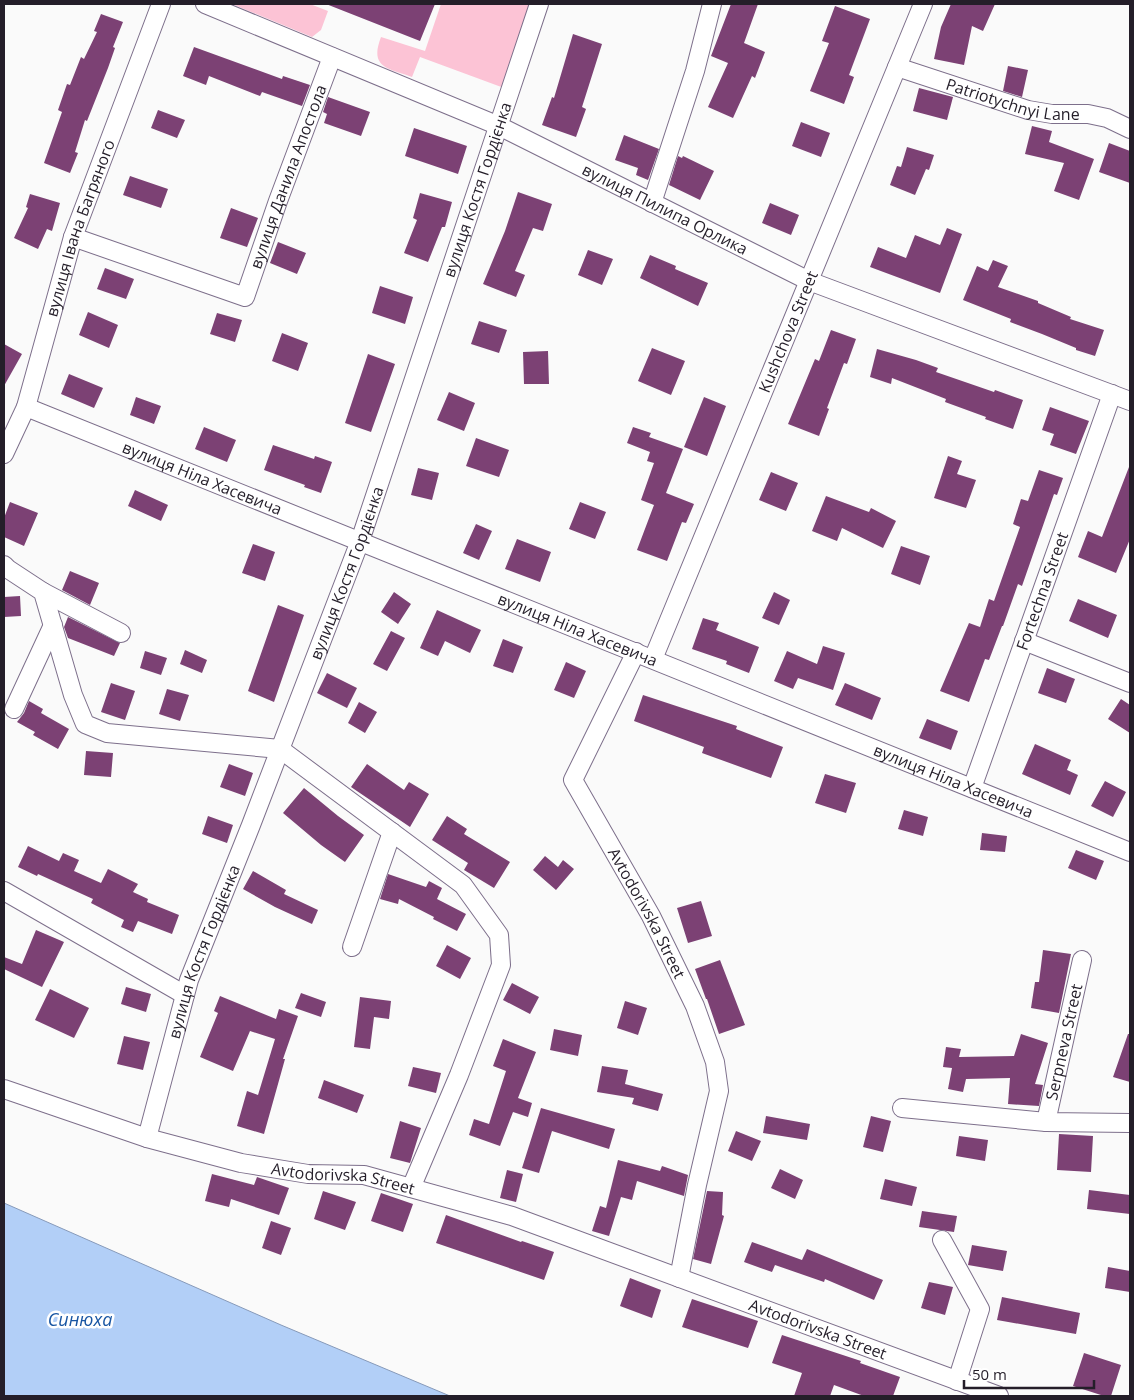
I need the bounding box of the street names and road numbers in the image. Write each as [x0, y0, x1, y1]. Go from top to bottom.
street label: Patriotychnyi Lane [943, 73, 1080, 125]
street label: вулиця Данила Апостола [245, 81, 332, 272]
street label: вулиця Костя Гордієнка [438, 99, 517, 280]
street label: вулиця Івана Багряного [40, 136, 120, 319]
street label: вулиця Пилипа Орлика [579, 158, 752, 260]
street label: Kushchova Street [753, 267, 823, 396]
street label: вулиця Ніла Хасевича [119, 436, 285, 520]
street label: вулиця Костя Гордієнка [304, 483, 388, 663]
street label: Fortechna Street [1011, 529, 1073, 653]
street label: вулиця Ніла Хасевича [495, 587, 661, 671]
street label: вулиця Ніла Хасевича [870, 739, 1037, 823]
street label: Avtodorivska Street [603, 844, 691, 982]
street label: вулиця Костя Гордієнка [163, 862, 245, 1041]
street label: Serpneva Street [1040, 981, 1087, 1102]
street label: Avtodorivska Street [270, 1157, 418, 1200]
street label: Avtodorivska Street [746, 1294, 890, 1365]

